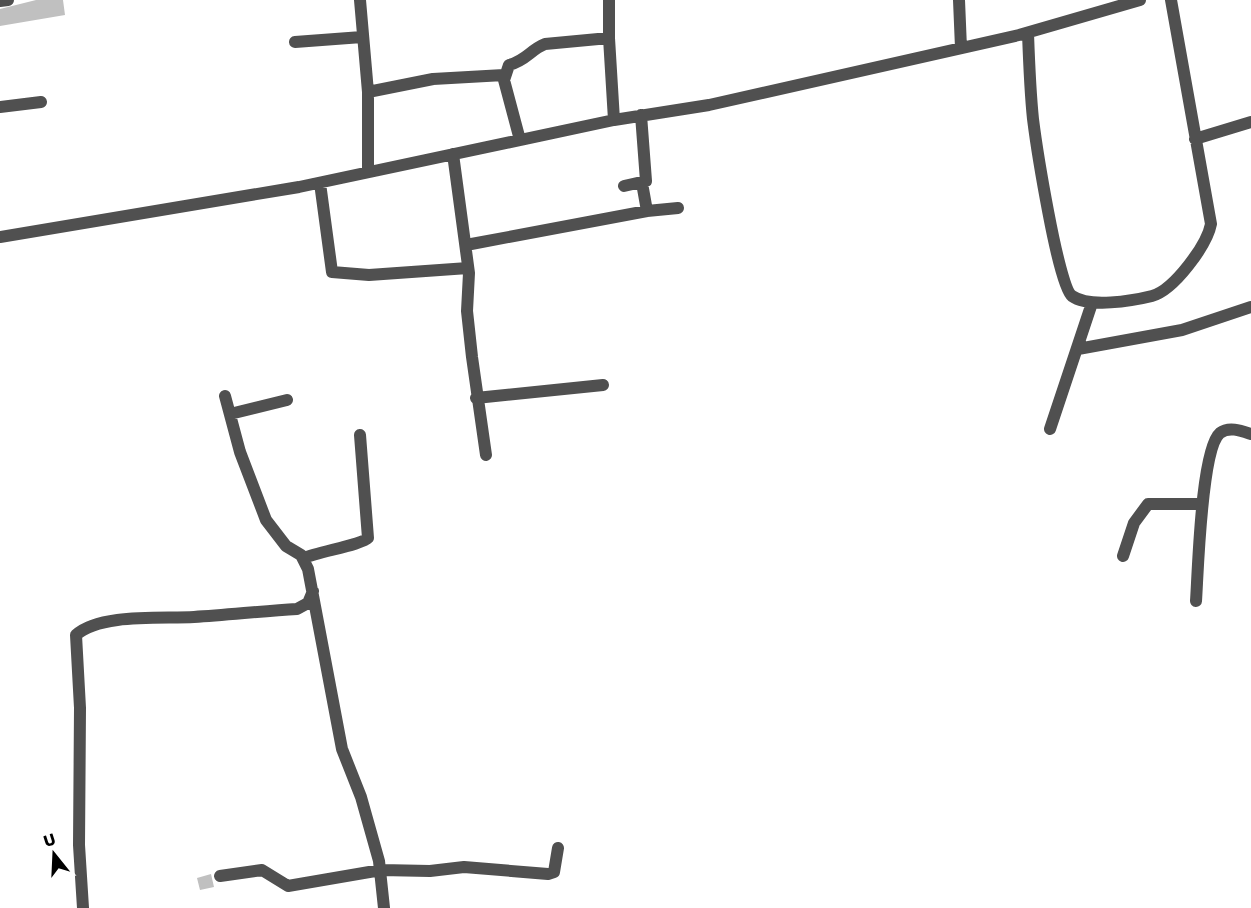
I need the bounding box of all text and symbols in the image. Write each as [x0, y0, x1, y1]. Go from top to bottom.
north arrow [24, 824, 84, 884]
text: U [41, 829, 58, 851]

